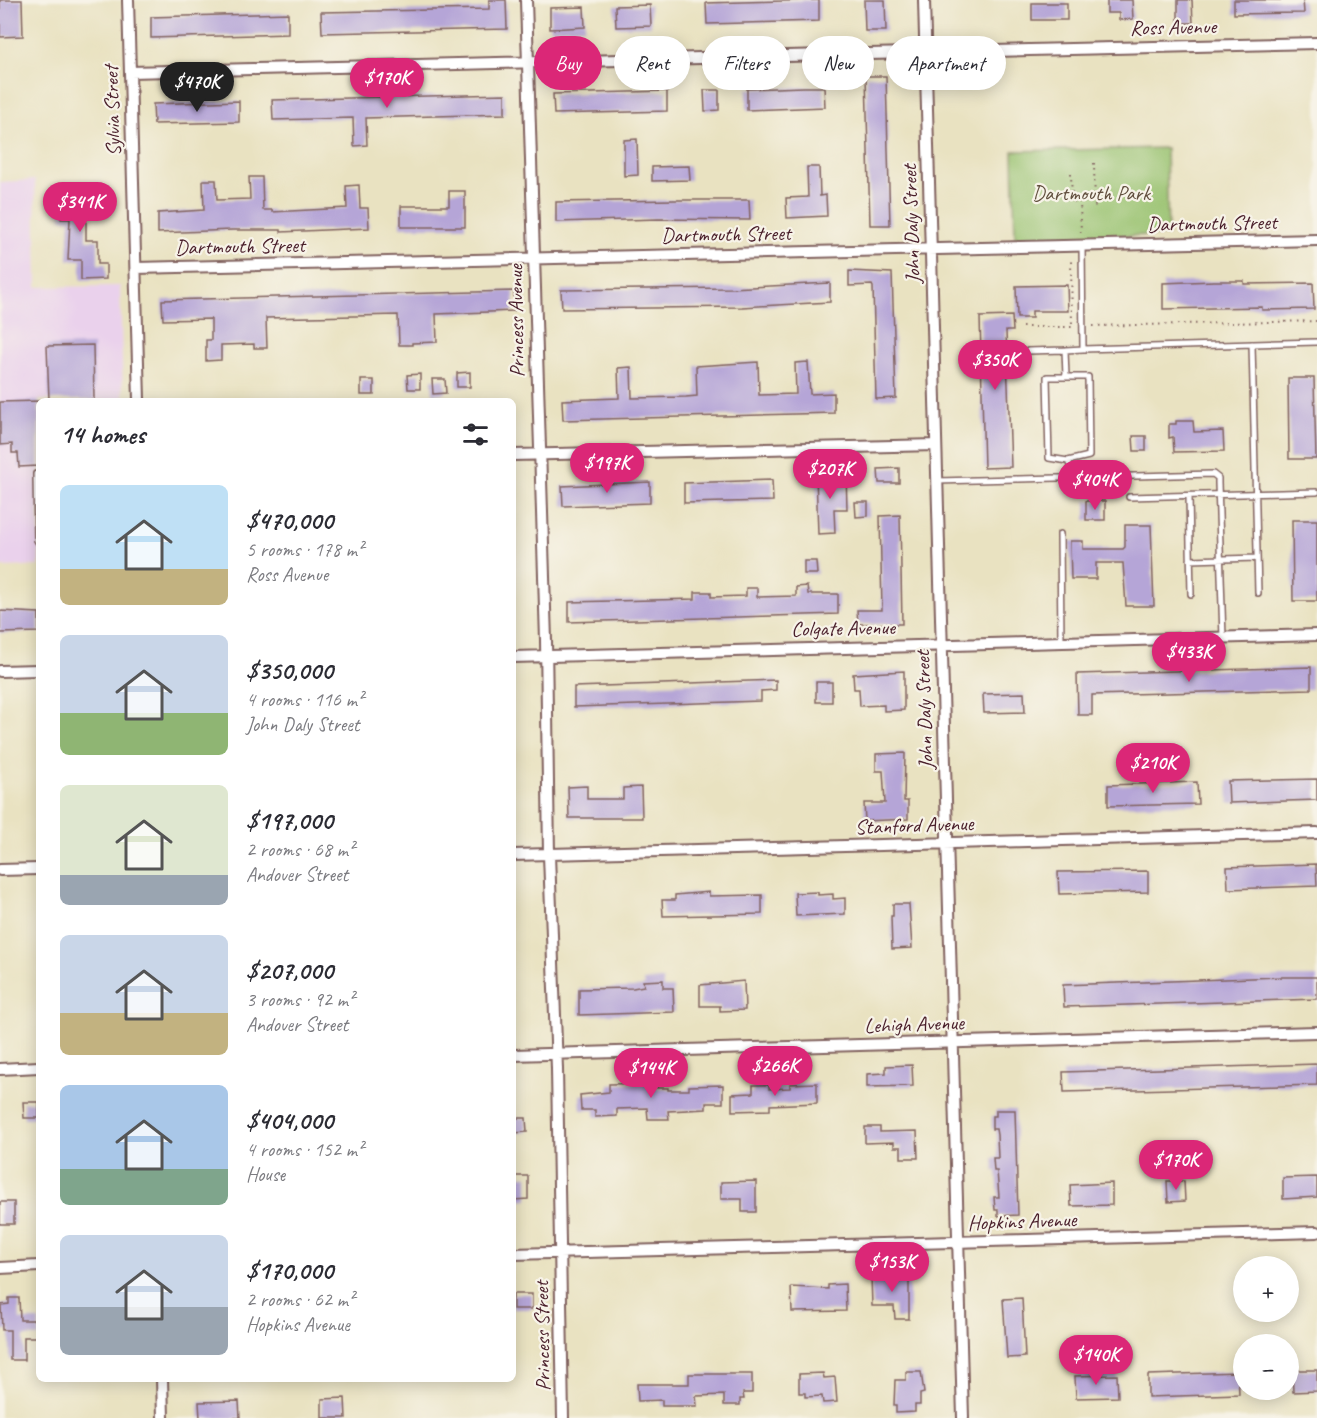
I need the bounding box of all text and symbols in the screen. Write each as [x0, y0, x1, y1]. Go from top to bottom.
street label: Ross Avenue [1130, 13, 1219, 41]
chip: Buy [534, 36, 602, 90]
chip: Rent [614, 36, 690, 90]
chip: Filters [702, 36, 790, 90]
chip: New [802, 36, 874, 90]
chip: Apartment [886, 36, 1006, 90]
pin: $170K [345, 58, 429, 109]
street label: Sylvia Street [97, 62, 127, 157]
pin: $470K [155, 62, 239, 113]
text: $170K [364, 65, 410, 90]
text: $470K [174, 69, 220, 94]
street label: John Daly Street [896, 162, 926, 285]
park label: Dartmouth Park [1032, 180, 1152, 206]
pin: $341K [38, 182, 122, 233]
text: $341K [57, 189, 103, 214]
street label: Dartmouth Street [1147, 209, 1279, 237]
street label: Dartmouth Street [661, 220, 793, 248]
street label: Dartmouth Street [175, 232, 307, 260]
street label: Princess Avenue [502, 263, 530, 378]
pin: $350K [953, 340, 1037, 391]
text: $350K [972, 347, 1018, 372]
text: 14 homes [60, 418, 145, 451]
icon: filters [459, 418, 492, 451]
pin: $197K [565, 443, 649, 494]
pin: $207K [788, 449, 872, 500]
text: $197K [584, 450, 630, 475]
text: $207K [807, 456, 853, 481]
pin: $404K [1053, 460, 1137, 511]
text: $404K [1072, 467, 1118, 492]
text: $470,000 [246, 504, 333, 537]
icon: home [108, 509, 180, 581]
text: 5 rooms · 178 m² [246, 537, 363, 562]
text: Ross Avenue [246, 562, 328, 587]
street label: Colgate Avenue [791, 614, 896, 642]
pin: $433K [1147, 632, 1231, 683]
text: $433K [1166, 639, 1212, 664]
street label: John Daly Street [909, 648, 939, 771]
text: $350,000 [246, 654, 333, 687]
icon: home [108, 659, 180, 731]
text: 4 rooms · 116 m² [246, 687, 363, 712]
text: John Daly Street [246, 712, 359, 737]
pin: $210K [1111, 743, 1195, 794]
text: $210K [1130, 750, 1176, 775]
text: $197,000 [246, 804, 333, 837]
icon: home [108, 809, 180, 881]
street label: Stanford Avenue [854, 810, 975, 840]
text: 2 rooms · 68 m² [246, 837, 354, 862]
text: Andover Street [246, 862, 348, 887]
text: $207,000 [246, 954, 333, 987]
icon: home [108, 959, 180, 1031]
text: 3 rooms · 92 m² [246, 987, 354, 1012]
street label: Lehigh Avenue [864, 1009, 965, 1039]
text: Andover Street [246, 1012, 348, 1037]
pin: $266K [733, 1046, 817, 1097]
pin: $144K [609, 1048, 693, 1099]
text: $266K [752, 1053, 799, 1078]
text: $144K [628, 1055, 674, 1080]
text: $404,000 [246, 1104, 333, 1137]
icon: home [108, 1109, 180, 1181]
text: 4 rooms · 152 m² [246, 1137, 363, 1162]
pin: $170K [1134, 1140, 1218, 1191]
text: $170K [1153, 1147, 1199, 1172]
text: House [246, 1162, 285, 1187]
street label: Hopkins Avenue [967, 1206, 1078, 1236]
pin: $153K [850, 1242, 934, 1293]
text: $153K [869, 1249, 915, 1274]
text: $170,000 [246, 1254, 333, 1287]
map controls [1233, 1256, 1299, 1400]
button: + [1233, 1256, 1299, 1322]
icon: home [108, 1259, 180, 1331]
street label: Princess Street [528, 1279, 556, 1391]
text: 2 rooms · 62 m² [246, 1287, 354, 1312]
text: Hopkins Avenue [246, 1312, 350, 1337]
button: − [1233, 1334, 1299, 1400]
pin: $140K [1054, 1335, 1138, 1386]
text: $140K [1073, 1342, 1119, 1367]

